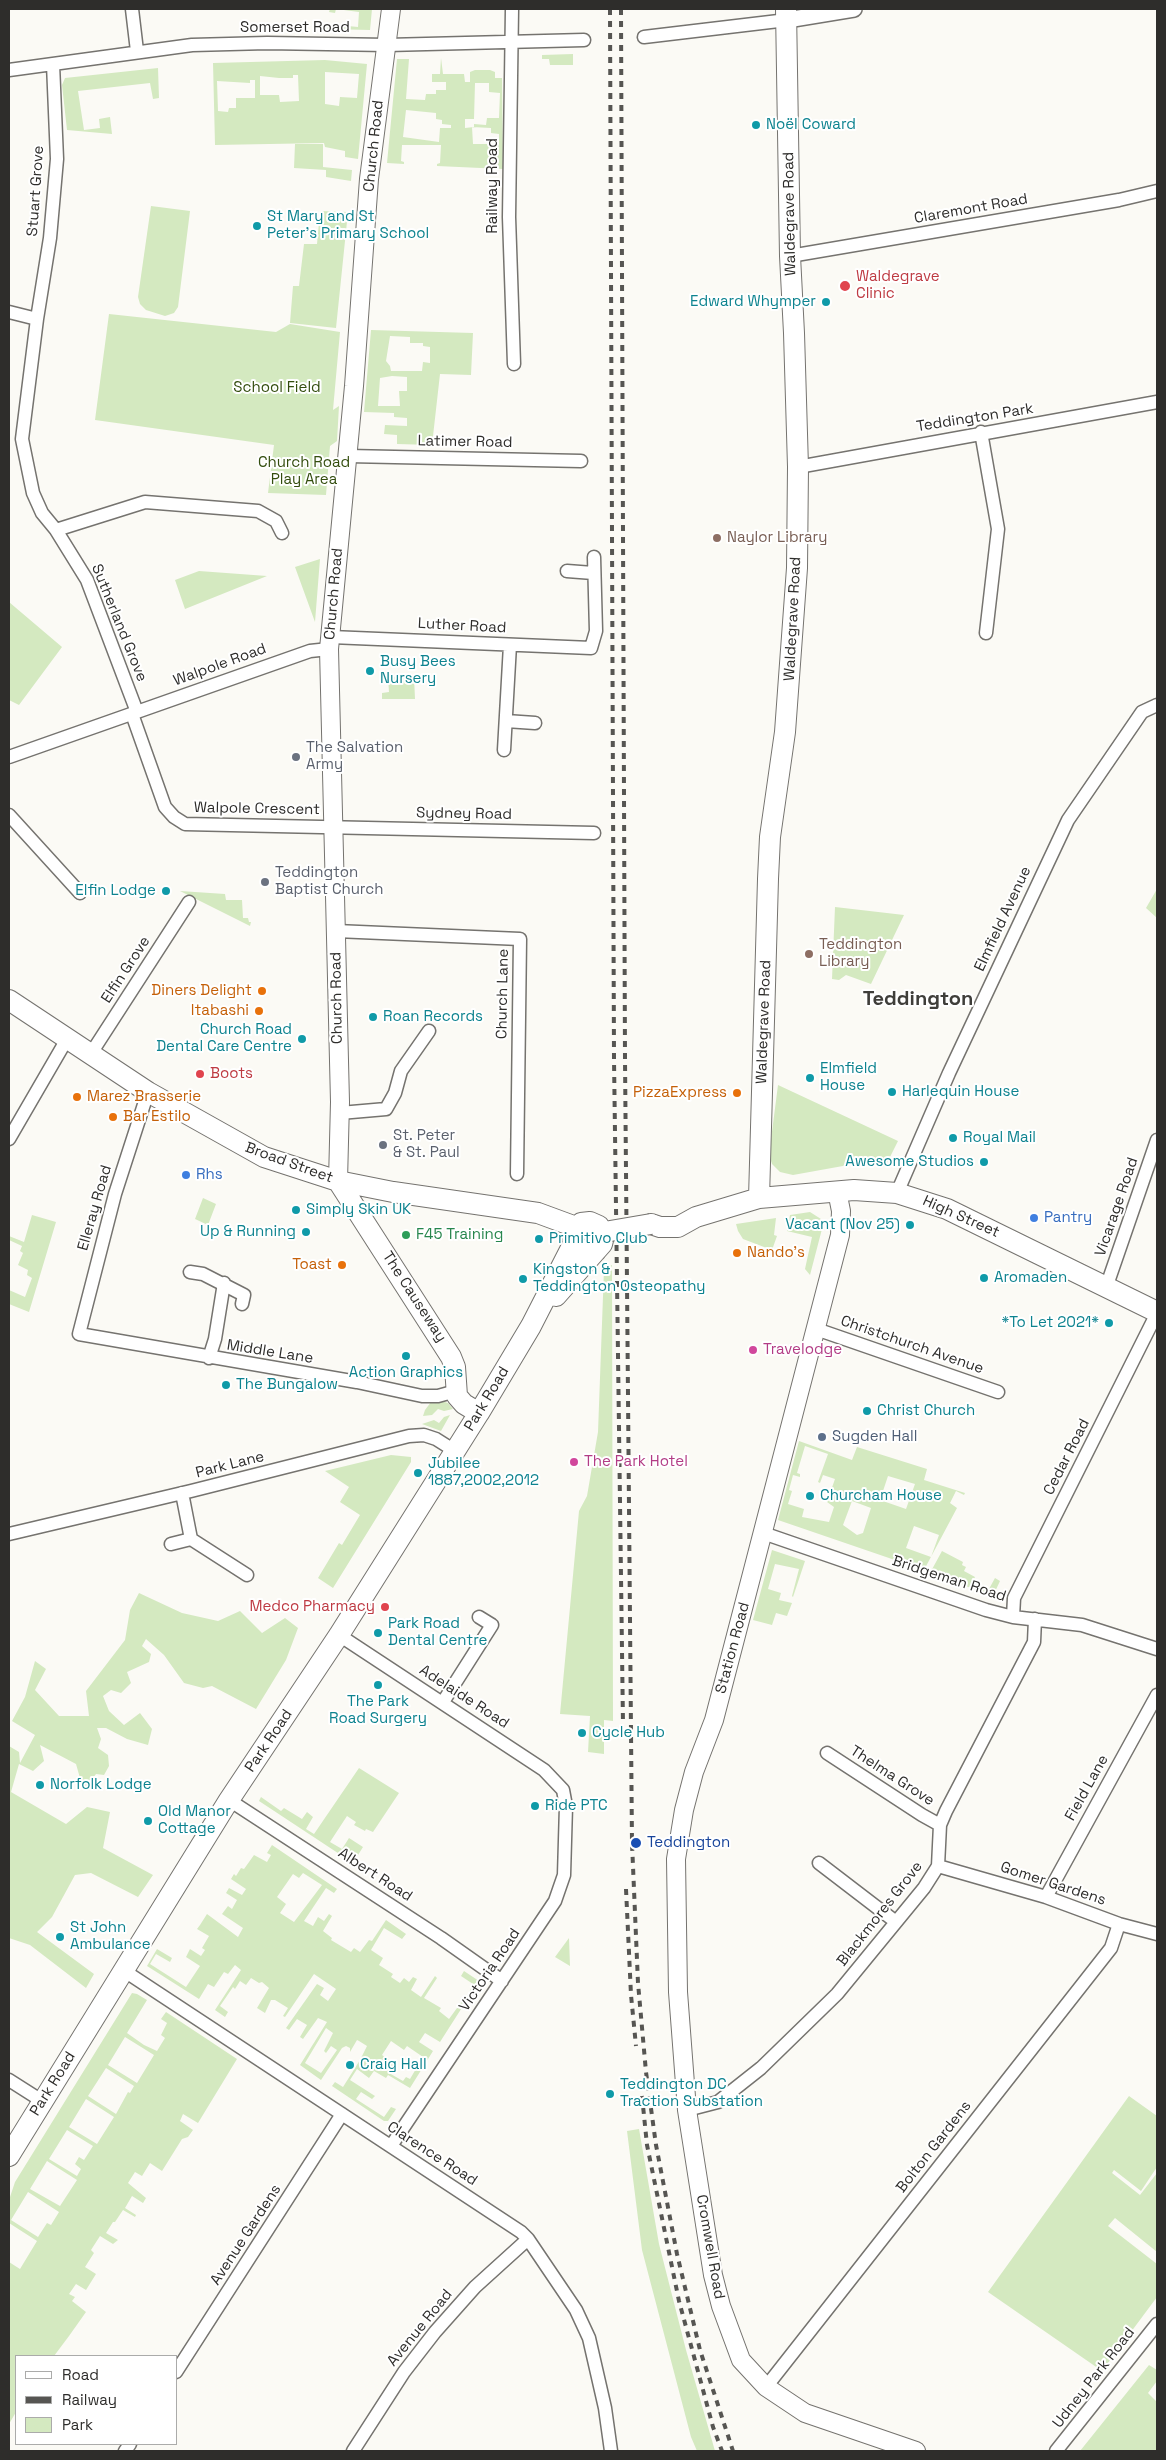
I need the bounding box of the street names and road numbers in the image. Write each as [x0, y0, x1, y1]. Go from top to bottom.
street label: Somerset Road [240, 19, 350, 37]
street label: Church Road [360, 99, 388, 193]
street label: Railway Road [484, 138, 502, 234]
street label: Stuart Grove [24, 145, 48, 237]
street label: Waldegrave Road [780, 152, 800, 276]
street label: Claremont Road [913, 190, 1029, 228]
street label: Teddington Park [915, 400, 1035, 436]
street label: Latimer Road [417, 432, 513, 452]
street label: Church Road [321, 547, 347, 641]
street label: Waldegrave Road [781, 556, 805, 682]
street label: Sutherland Grove [87, 562, 151, 684]
street label: Luther Road [417, 615, 507, 637]
street label: Walpole Road [171, 640, 269, 690]
street label: Walpole Crescent [194, 799, 320, 819]
street label: Sydney Road [416, 804, 512, 824]
street label: Elmfield Avenue [971, 864, 1035, 974]
street label: Elfin Grove [98, 933, 154, 1007]
street label: Church Lane [493, 949, 513, 1039]
street label: Church Road [327, 952, 347, 1044]
street label: Waldegrave Road [753, 960, 775, 1084]
street label: Broad Street [243, 1139, 335, 1187]
street label: Vicarage Road [1092, 1155, 1142, 1259]
street label: Elleray Road [74, 1163, 116, 1253]
street label: High Street [920, 1192, 1002, 1242]
street label: The Causeway [378, 1248, 450, 1346]
street label: Christchurch Avenue [838, 1312, 986, 1378]
street label: Middle Lane [225, 1336, 315, 1368]
street label: Park Road [461, 1364, 513, 1434]
street label: Cedar Road [1040, 1416, 1094, 1498]
street label: Park Lane [194, 1448, 266, 1482]
street label: Bridgeman Road [890, 1552, 1008, 1606]
street label: Station Road [712, 1600, 754, 1696]
street label: Adelaide Road [416, 1661, 512, 1733]
street label: Park Road [241, 1706, 297, 1776]
street label: Thelma Grove [846, 1742, 938, 1810]
street label: Field Lane [1061, 1752, 1113, 1824]
street label: Albert Road [335, 1844, 415, 1906]
street label: Blackmores Grove [833, 1858, 927, 1970]
street label: Gomer Gardens [998, 1858, 1108, 1910]
street label: Victoria Road [456, 1925, 524, 2015]
street label: Park Road [26, 2049, 80, 2119]
street label: Bolton Gardens [893, 2098, 975, 2196]
street label: Clarence Road [384, 2118, 480, 2190]
street label: Avenue Gardens [207, 2181, 285, 2289]
street label: Cromwell Road [692, 2193, 728, 2301]
street label: Avenue Road [384, 2286, 456, 2370]
street label: Udney Park Road [1049, 2324, 1139, 2432]

